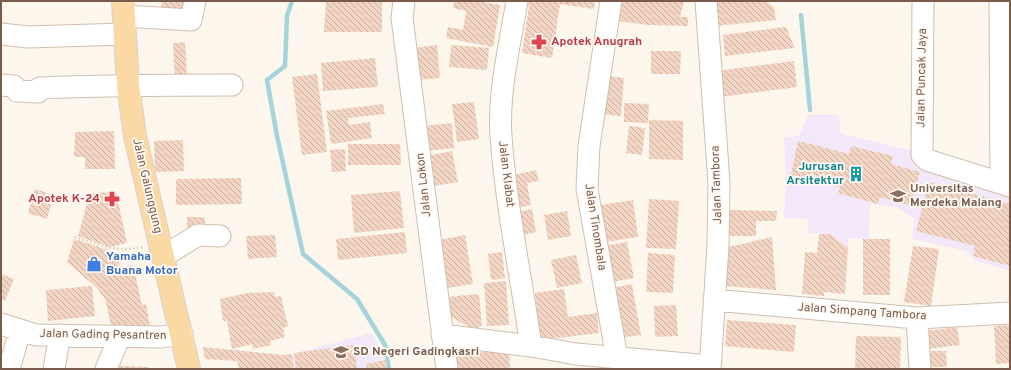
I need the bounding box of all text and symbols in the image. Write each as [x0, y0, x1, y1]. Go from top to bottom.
street label: Jalan Puncak Jaya [913, 28, 931, 128]
pharmacy icon: Apotek Anugrah [530, 33, 548, 51]
place label: Apotek Anugrah [551, 34, 642, 50]
street label: Jalan Galunggung [128, 137, 166, 235]
street label: Jalan Klabat [494, 140, 518, 208]
street label: Jalan Tambora [708, 145, 726, 225]
street label: Jalan Lokon [413, 152, 435, 218]
place label: Jurusan Arsitektur [786, 159, 844, 189]
building icon: Jurusan Arsitektur [847, 165, 865, 183]
place label: Universitas Merdeka Malang [910, 181, 1002, 211]
street label: Jalan Tinombala [580, 182, 610, 272]
school or university icon: Universitas Merdeka Malang [889, 187, 907, 205]
pharmacy icon: Apotek K-24 [103, 190, 121, 208]
place label: Apotek K-24 [28, 191, 100, 207]
place label: Yamaha Buana Motor [106, 249, 178, 279]
shop icon: Yamaha Buana Motor [85, 255, 103, 273]
street label: Jalan Simpang Tambora [797, 300, 927, 324]
street label: Jalan Gading Pesantren [39, 326, 167, 344]
school or university icon: SD Negeri Gadingkasri [332, 343, 350, 361]
place label: SD Negeri Gadingkasri [353, 344, 479, 360]

